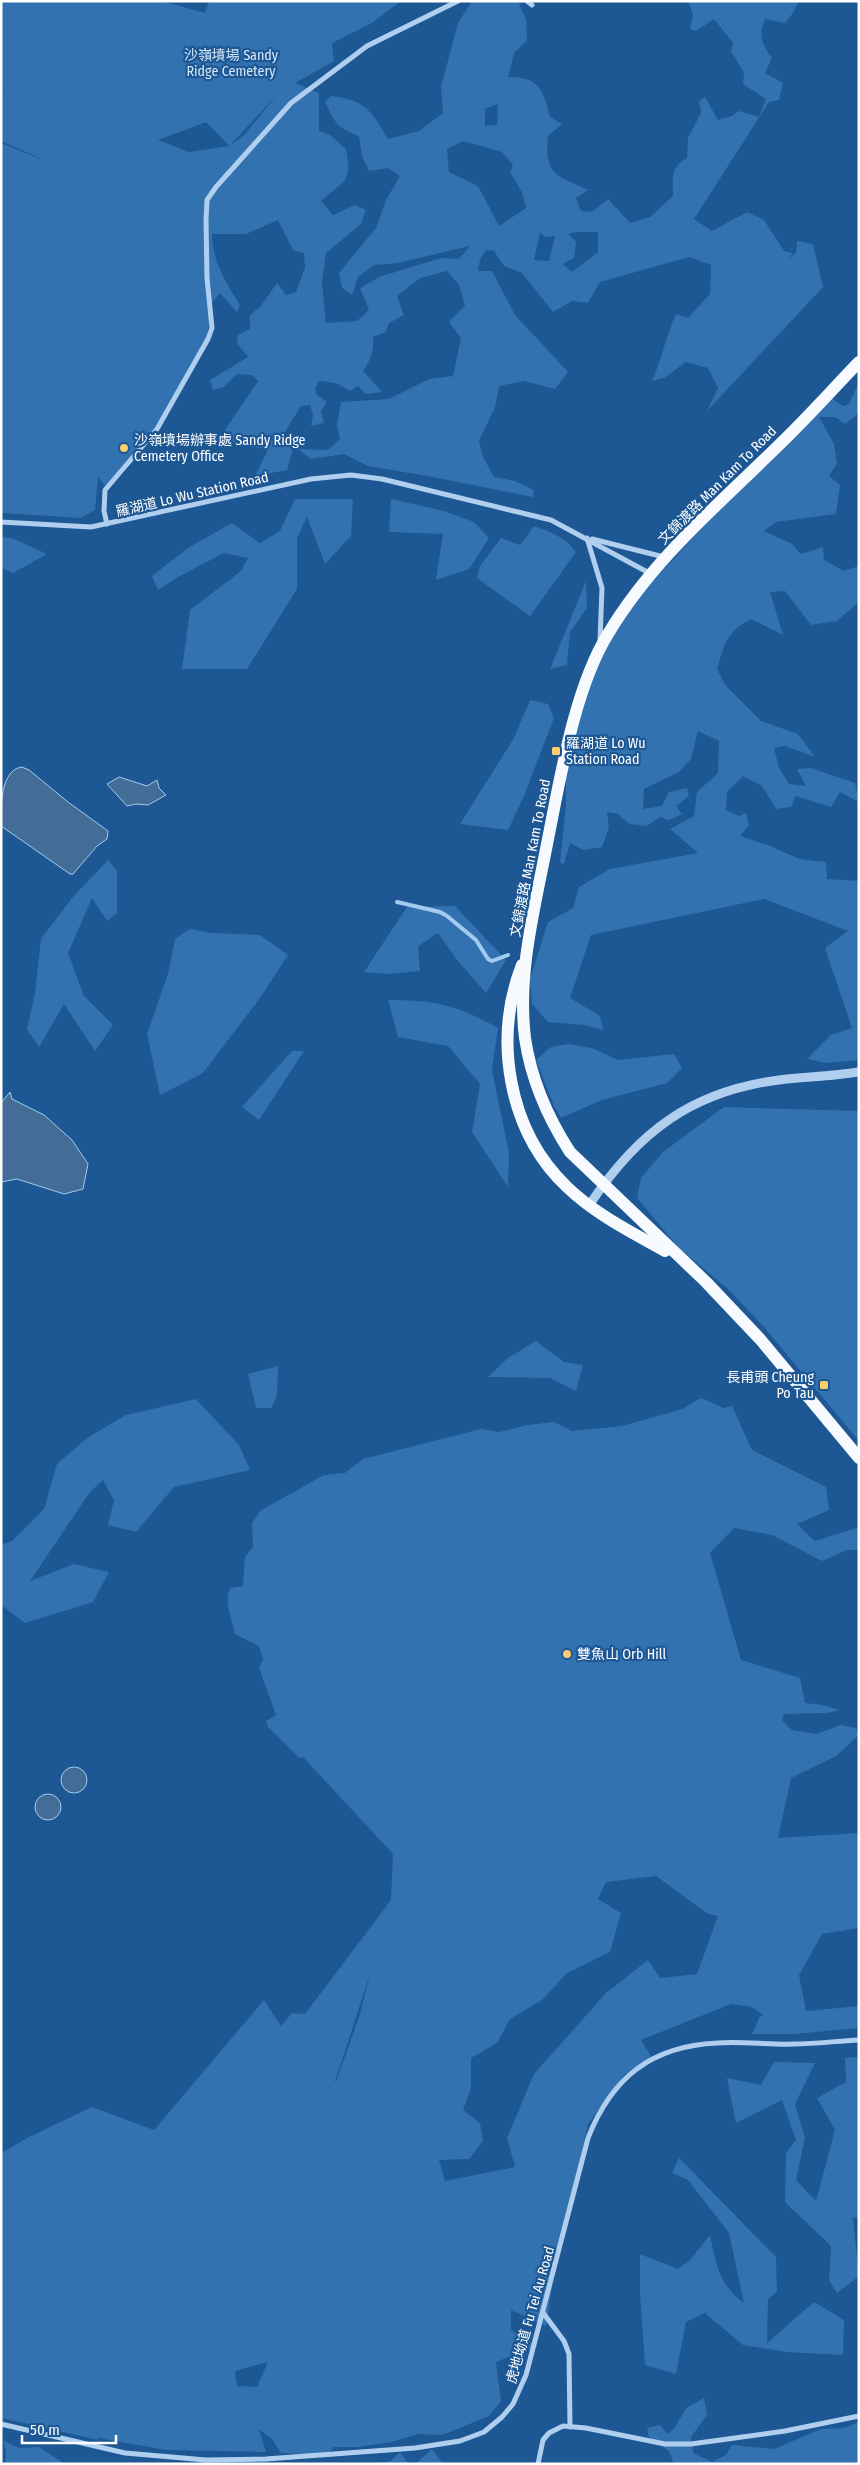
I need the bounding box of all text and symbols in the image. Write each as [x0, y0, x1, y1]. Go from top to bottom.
park label: 沙嶺墳場 Sandy Ridge Cemetery [184, 47, 279, 80]
street label: 文錦渡路 Man Kam To Road [655, 423, 780, 548]
place label: 沙嶺墳場辦事處 Sandy Ridge Cemetery Office [134, 432, 306, 465]
marker: 沙嶺墳場辦事處 Sandy Ridge Cemetery Office [118, 442, 130, 454]
street label: 羅湖道 Lo Wu Station Road [114, 469, 270, 520]
place label: 羅湖道 Lo Wu Station Road [566, 735, 646, 768]
marker: 羅湖道 Lo Wu Station Road [550, 745, 562, 757]
street label: 文錦渡路 Man Kam To Road [507, 778, 554, 938]
place label: 長甫頭 Cheung Po Tau [726, 1369, 814, 1402]
marker: 長甫頭 Cheung Po Tau [818, 1379, 830, 1391]
place label: 雙魚山 Orb Hill [577, 1646, 666, 1663]
marker: 雙魚山 Orb Hill [561, 1648, 573, 1660]
street label: 虎地坳道 Fu Tei Au Road [503, 2245, 558, 2386]
scale bar [22, 2412, 116, 2444]
text: 50 m [30, 2421, 60, 2439]

